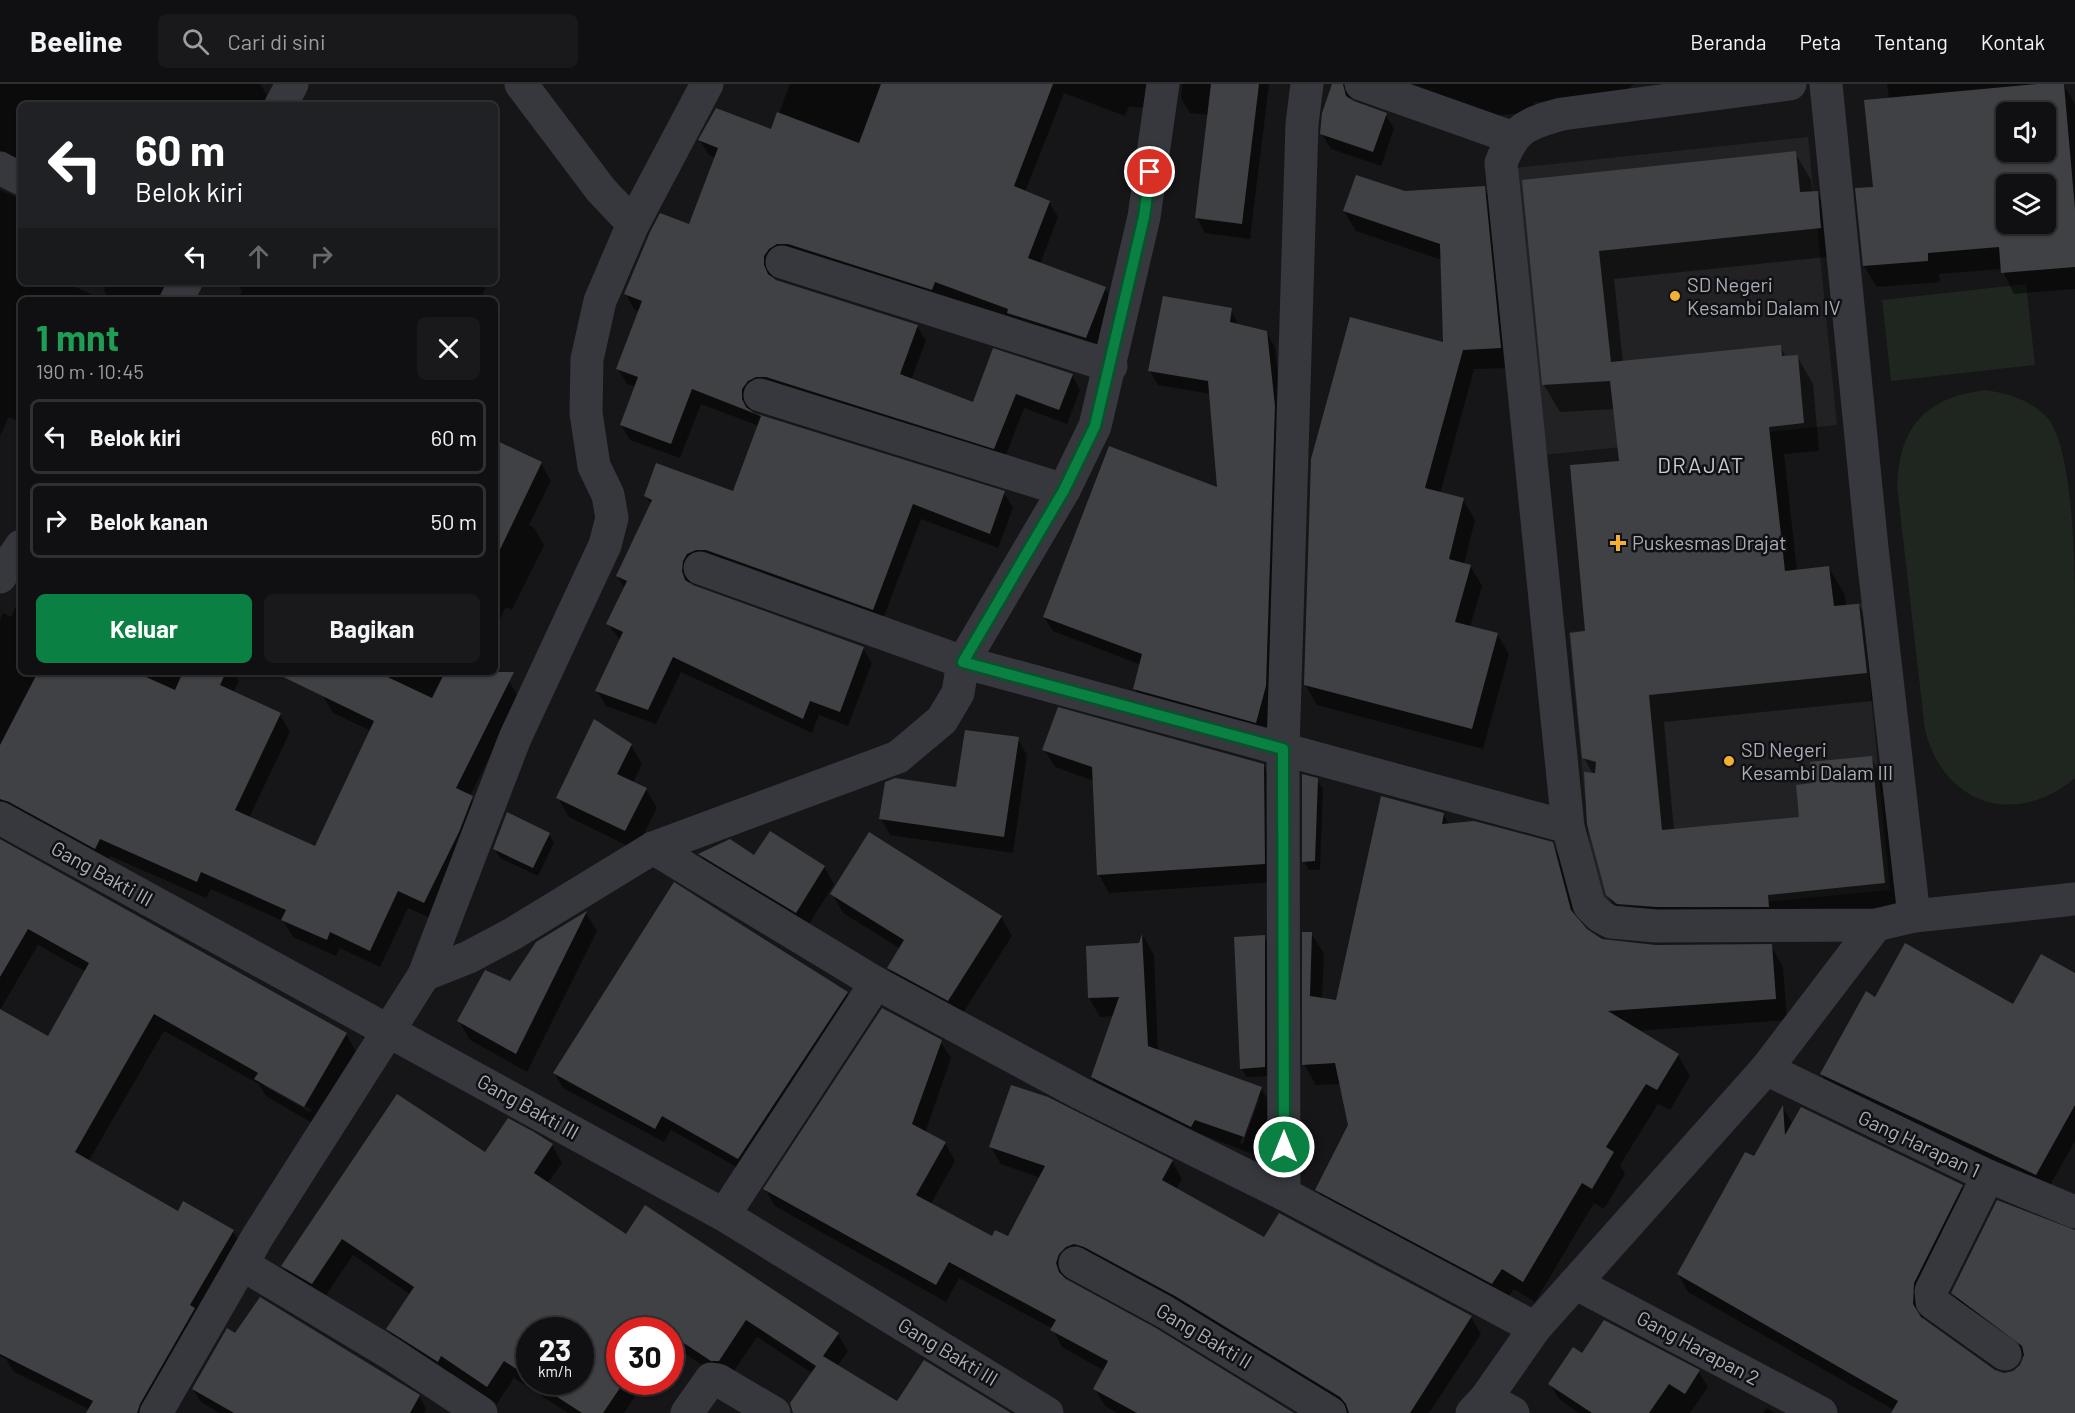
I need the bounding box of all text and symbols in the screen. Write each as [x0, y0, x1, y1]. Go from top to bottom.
search box [158, 14, 578, 68]
text: Beeline [30, 24, 122, 58]
icon: search [179, 25, 212, 58]
text: Cari di sini [227, 28, 326, 54]
text: Beranda [1690, 29, 1766, 54]
text: Peta [1799, 29, 1841, 54]
text: Tentang [1874, 29, 1948, 54]
text: Kontak [1981, 29, 2045, 54]
map controls [1996, 102, 2056, 234]
button: sound [1996, 102, 2056, 162]
text: 60 m [135, 124, 225, 174]
icon: left [36, 126, 114, 204]
pin [1124, 146, 1175, 197]
icon: arrive [1133, 155, 1166, 188]
button: layers [1996, 174, 2056, 234]
text: Belok kiri [135, 175, 243, 207]
icon: left [179, 240, 212, 273]
icon: ahead [242, 240, 275, 273]
icon: right [305, 240, 338, 273]
place label: SD Negeri Kesambi Dalam IV [1687, 272, 1841, 319]
marker: SD Negeri Kesambi Dalam IV [1668, 289, 1682, 303]
text: 1 mnt [36, 315, 119, 358]
button: close [417, 317, 480, 380]
text: 190 m · 10:45 [36, 359, 144, 383]
icon: left [39, 420, 72, 453]
text: Belok kiri [90, 424, 181, 450]
text: 60 m [431, 424, 477, 450]
district label: DRAJAT [1657, 451, 1745, 477]
icon: right [39, 504, 72, 537]
text: Belok kanan [90, 508, 208, 534]
text: 50 m [431, 508, 477, 534]
place label: Puskesmas Drajat [1632, 530, 1786, 554]
marker: Puskesmas Drajat [1609, 534, 1627, 552]
button: Keluar [36, 594, 252, 663]
button: Bagikan [264, 594, 480, 663]
place label: SD Negeri Kesambi Dalam III [1741, 737, 1893, 784]
marker: SD Negeri Kesambi Dalam III [1722, 754, 1736, 768]
street label: Gang Bakti III [48, 835, 157, 911]
street label: Gang Bakti III [474, 1068, 583, 1144]
street label: Gang Harapan 1 [1855, 1104, 1984, 1182]
position arrow [1252, 1115, 1316, 1179]
street label: Gang Bakti II [1152, 1297, 1257, 1373]
street label: Gang Harapan 2 [1633, 1305, 1764, 1389]
street label: Gang Bakti III [894, 1312, 1003, 1390]
speed limit sign: 30 [606, 1317, 684, 1395]
text: 23 [539, 1331, 571, 1367]
text: km/h [538, 1362, 572, 1380]

